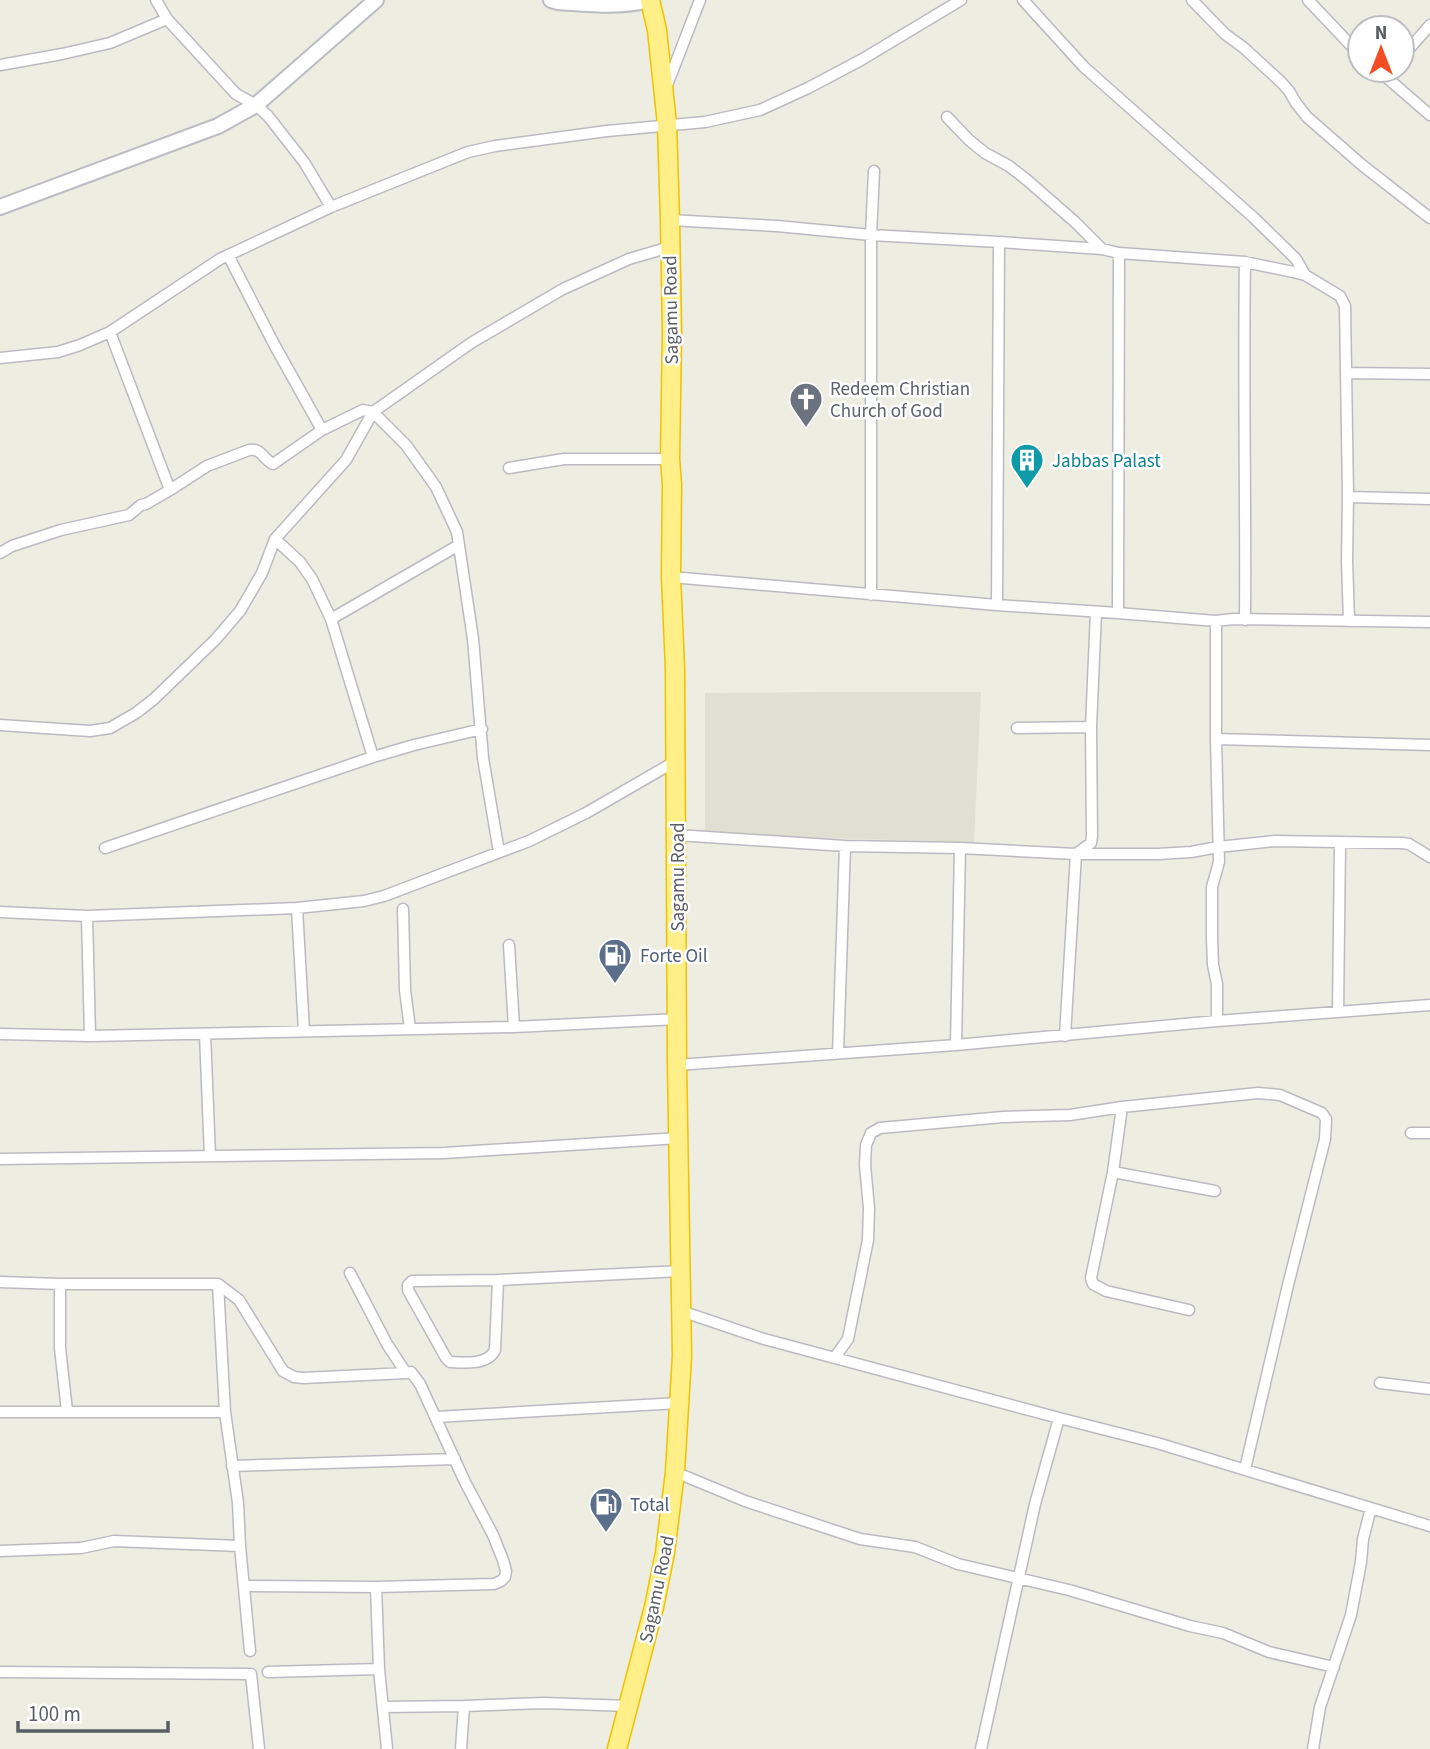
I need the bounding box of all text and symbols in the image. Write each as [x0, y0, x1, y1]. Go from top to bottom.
north arrow [1346, 14, 1416, 84]
text: N [1375, 20, 1387, 47]
street label: Sagamu Road [657, 255, 686, 365]
place label: Redeem Christian Church of God [830, 376, 970, 425]
church icon: Redeem Christian Church of God [787, 380, 825, 429]
building icon: Jabbas Palast [1008, 441, 1046, 490]
place label: Jabbas Palast [1052, 448, 1161, 475]
street label: Sagamu Road [665, 822, 692, 932]
fuel station icon: Forte Oil [596, 936, 634, 985]
place label: Forte Oil [640, 943, 708, 970]
fuel station icon: Total [587, 1485, 625, 1534]
place label: Total [630, 1492, 669, 1519]
street label: Sagamu Road [633, 1533, 682, 1646]
scale bar [18, 1690, 168, 1734]
text: 100 m [28, 1699, 81, 1729]

